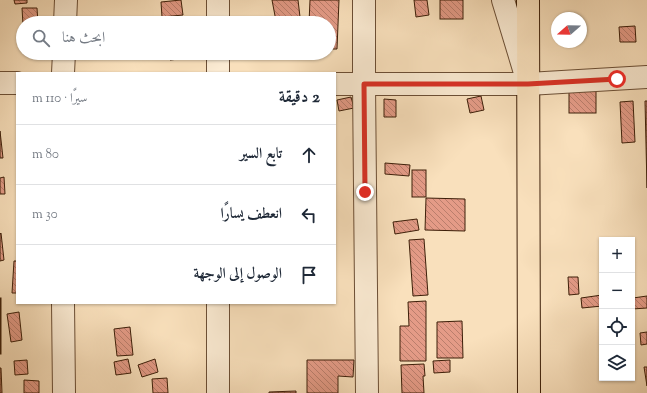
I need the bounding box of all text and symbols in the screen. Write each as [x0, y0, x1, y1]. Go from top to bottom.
north arrow [551, 12, 587, 48]
search box [16, 16, 336, 60]
icon: search [30, 27, 52, 49]
text: ابحث هنا [62, 28, 105, 49]
route start [608, 70, 626, 88]
text: 2 دقيقة [279, 86, 320, 110]
text: سيرًا · 110 m [32, 90, 87, 108]
text: تابع السير [240, 144, 282, 165]
icon: ahead [298, 144, 320, 166]
text: 80 m [32, 146, 59, 164]
route end [356, 183, 374, 201]
text: انعطف يسارًا [221, 204, 282, 225]
icon: left [298, 204, 320, 226]
text: 30 m [32, 206, 58, 224]
map controls [599, 237, 635, 381]
button: + [599, 237, 635, 273]
text: الوصول إلى الوجهة [193, 264, 282, 285]
icon: arrive [298, 264, 320, 286]
button: − [599, 273, 635, 309]
button: locate [599, 309, 635, 345]
button: layers [599, 345, 635, 381]

